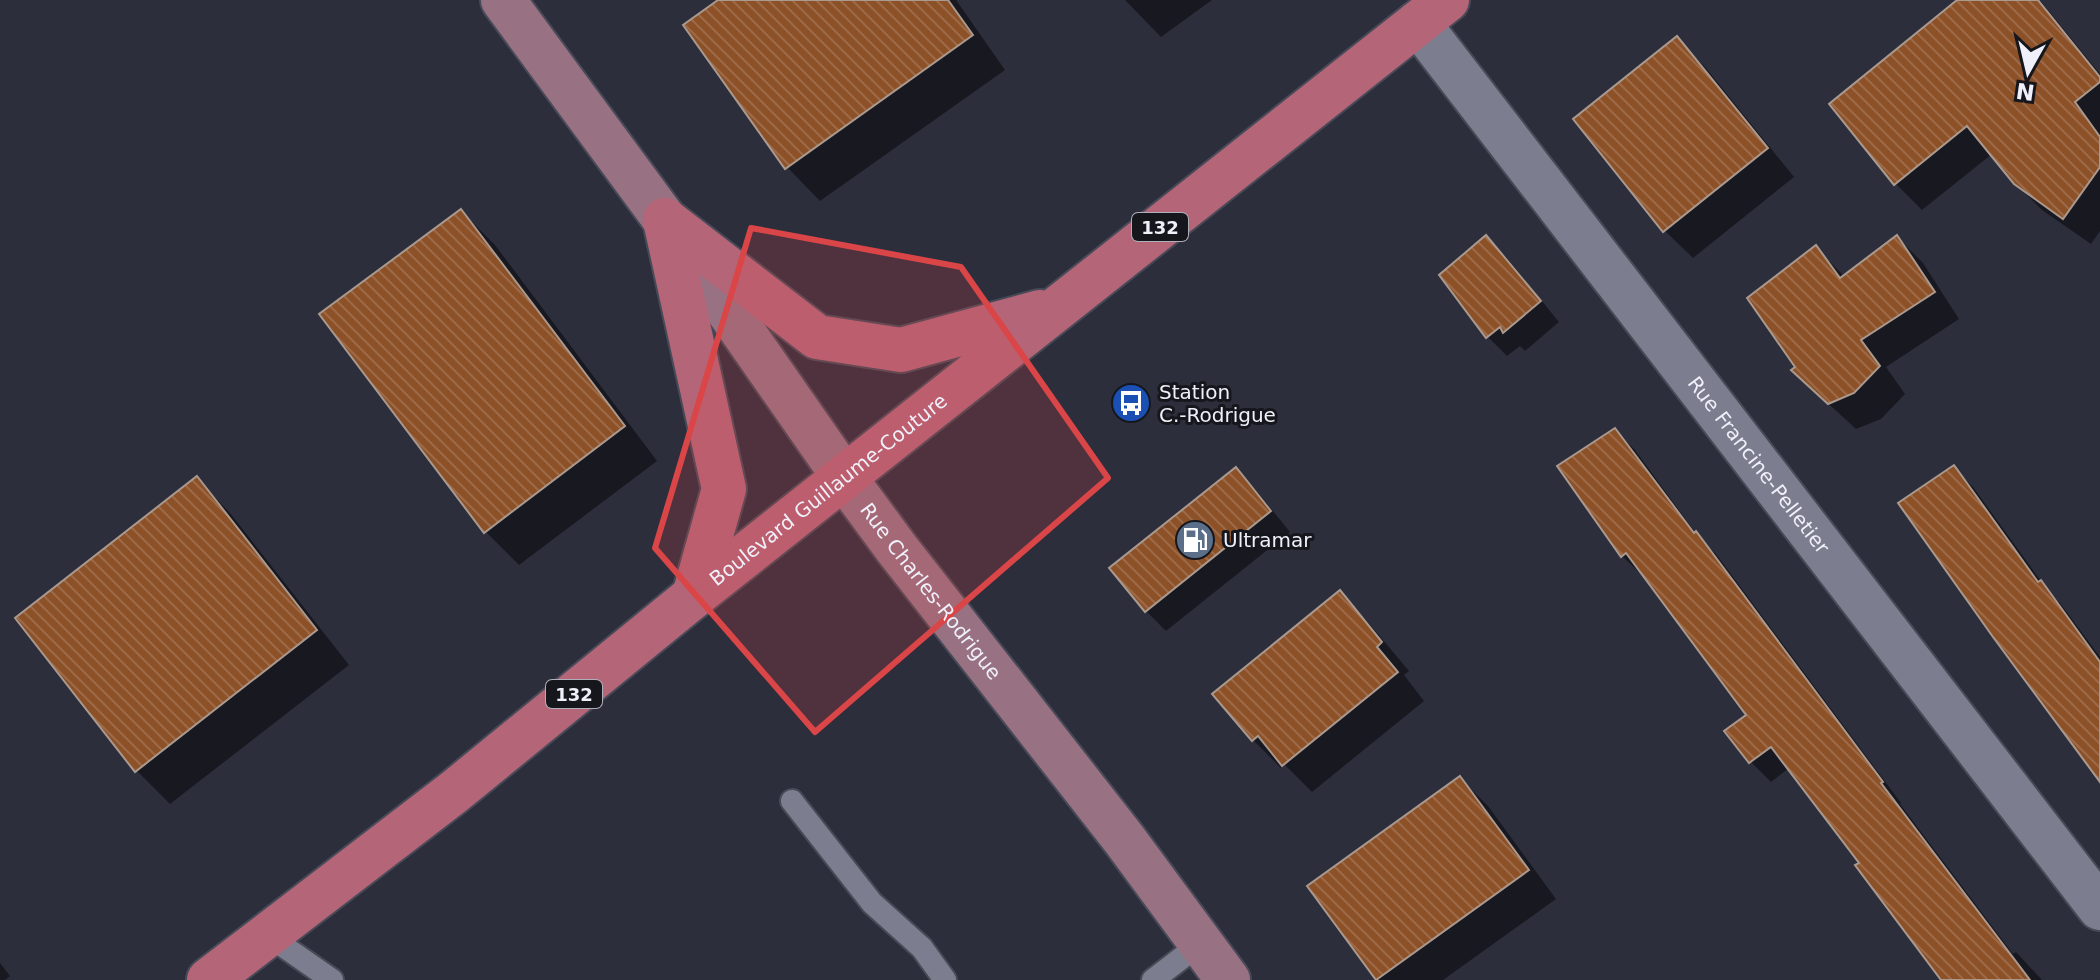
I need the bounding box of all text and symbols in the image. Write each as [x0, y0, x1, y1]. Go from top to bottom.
north arrow [1988, 32, 2068, 112]
text: N [2014, 78, 2036, 105]
road number: 132 [1132, 213, 1188, 241]
street label: Rue Francine-Pelletier [1683, 372, 1835, 559]
place label: Station C.-Rodrigue [1159, 380, 1276, 427]
bus stop icon: Station C.-Rodrigue [1110, 382, 1152, 424]
street label: Boulevard Guillaume-Couture [705, 388, 952, 591]
street label: Rue Charles-Rodrigue [855, 498, 1007, 684]
fuel station icon: Ultramar [1174, 519, 1216, 561]
place label: Ultramar [1223, 528, 1312, 552]
road number: 132 [546, 680, 602, 708]

